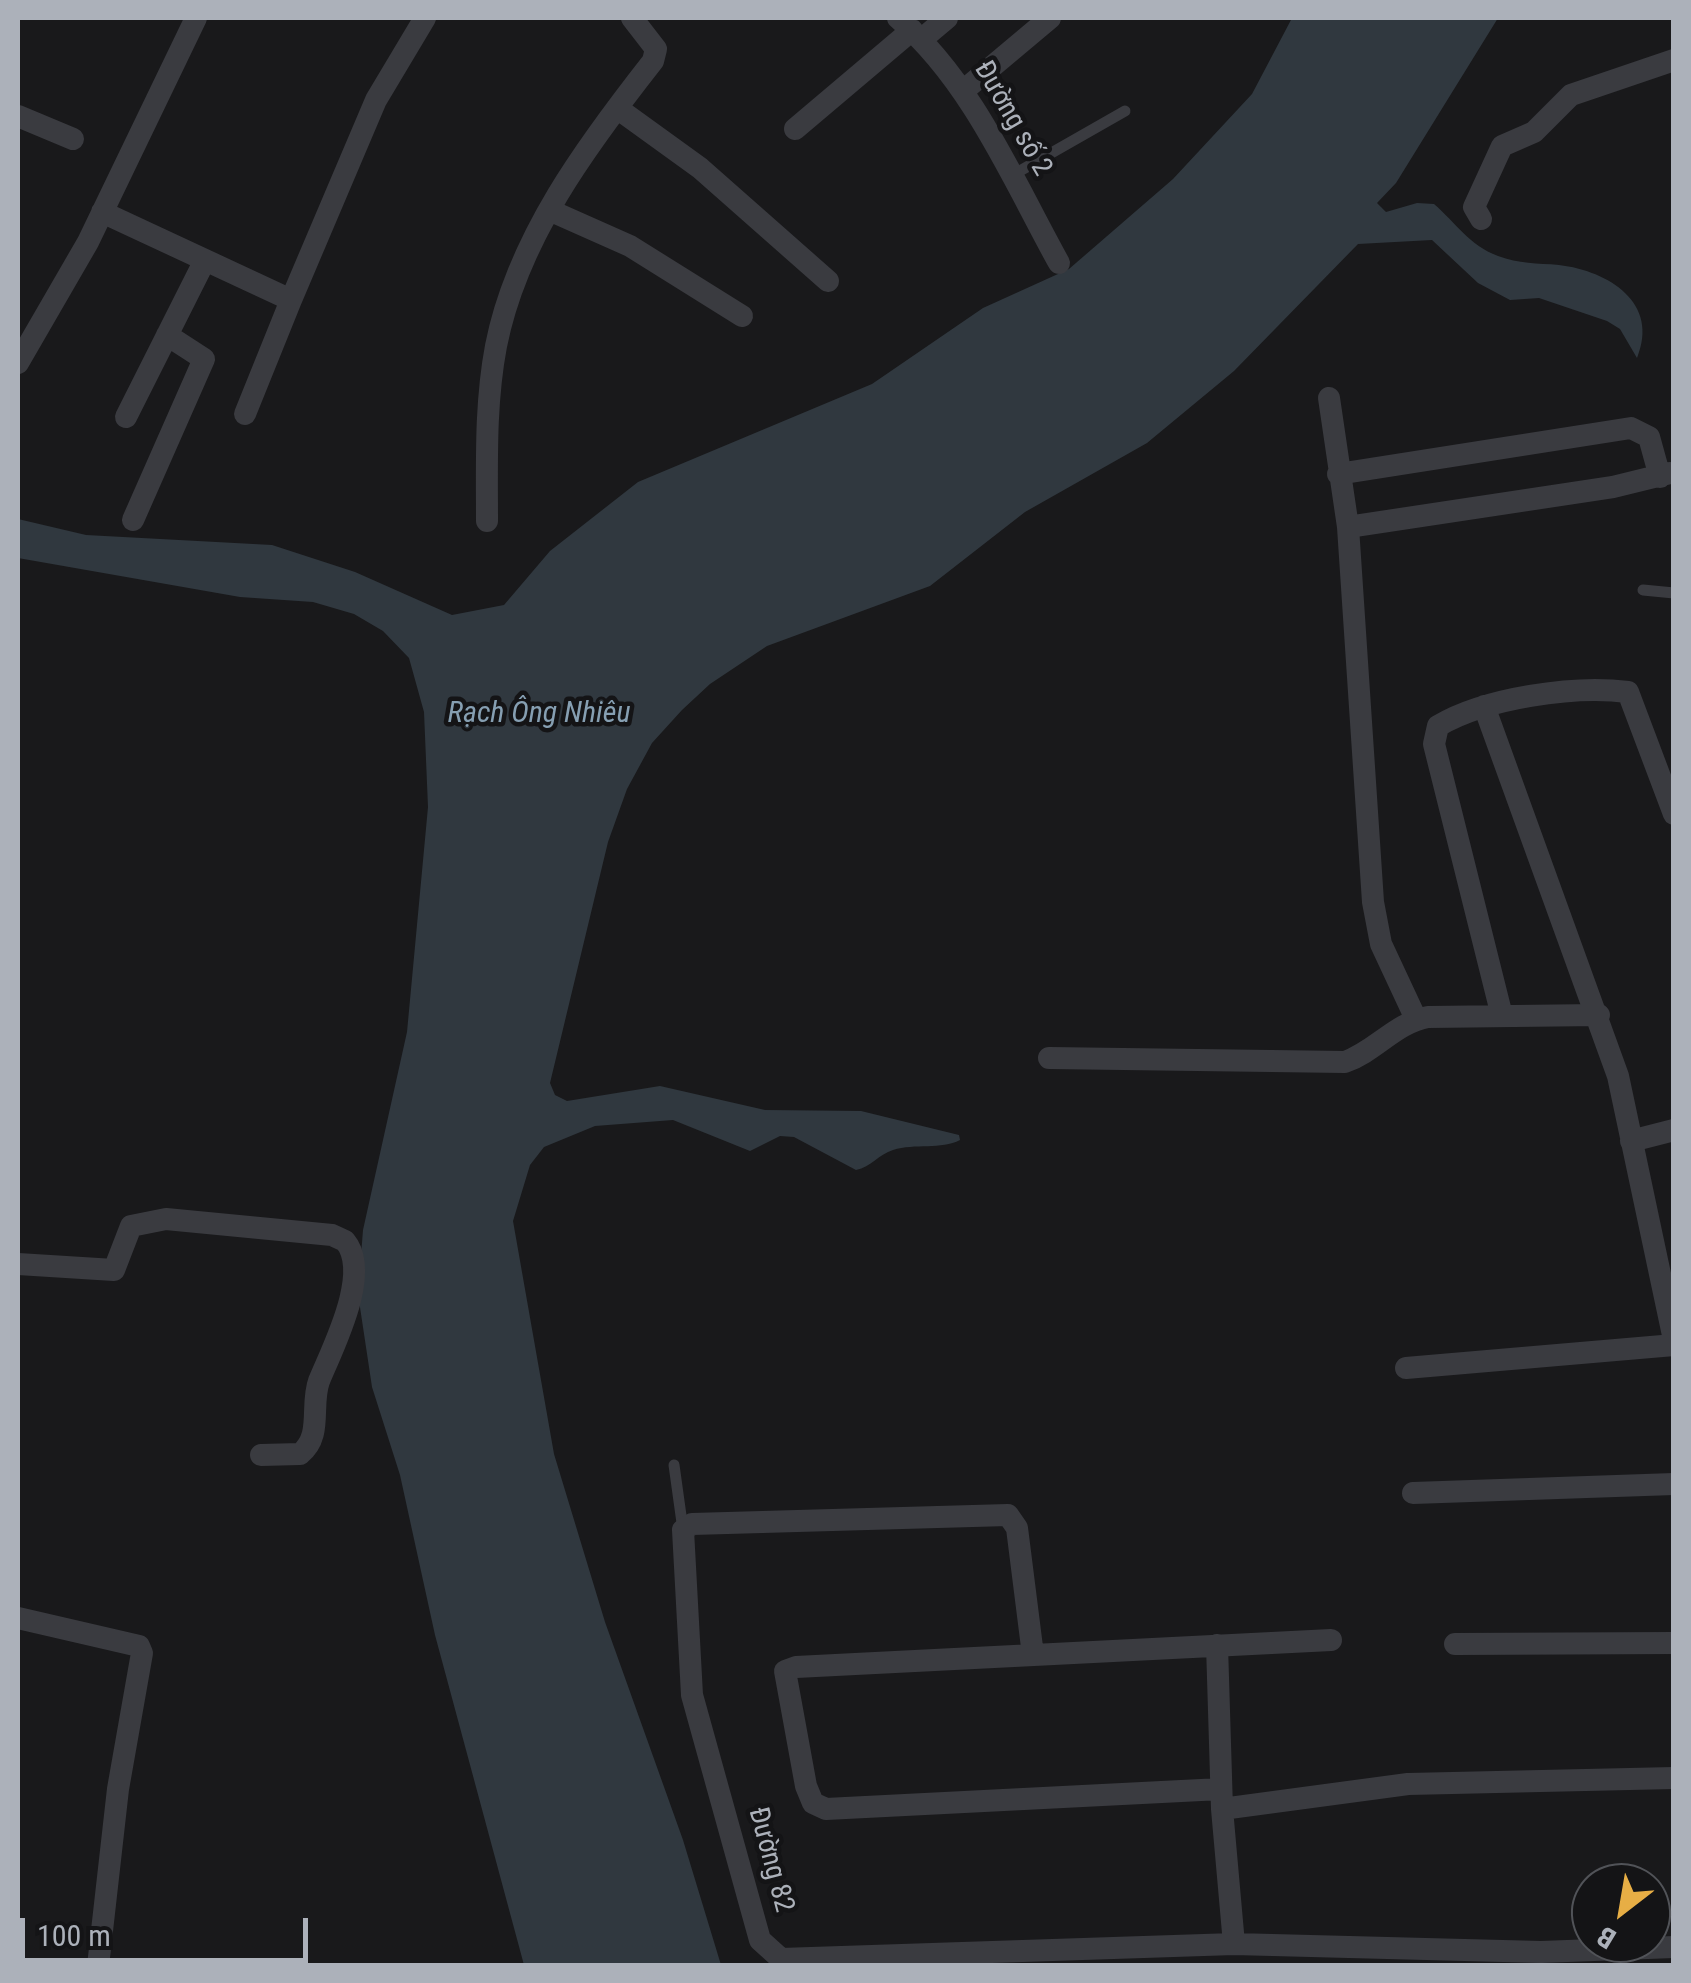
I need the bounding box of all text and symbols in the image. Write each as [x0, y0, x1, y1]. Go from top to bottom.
street label: Đường số 2 [966, 56, 1058, 182]
water label: Rạch Ông Nhiêu [448, 696, 630, 732]
street label: Đường 82 [740, 1804, 800, 1916]
north arrow [1571, 1863, 1671, 1963]
scale bar [25, 1898, 312, 1960]
text: 100 m [37, 1918, 111, 1953]
text: B [1591, 1919, 1622, 1956]

